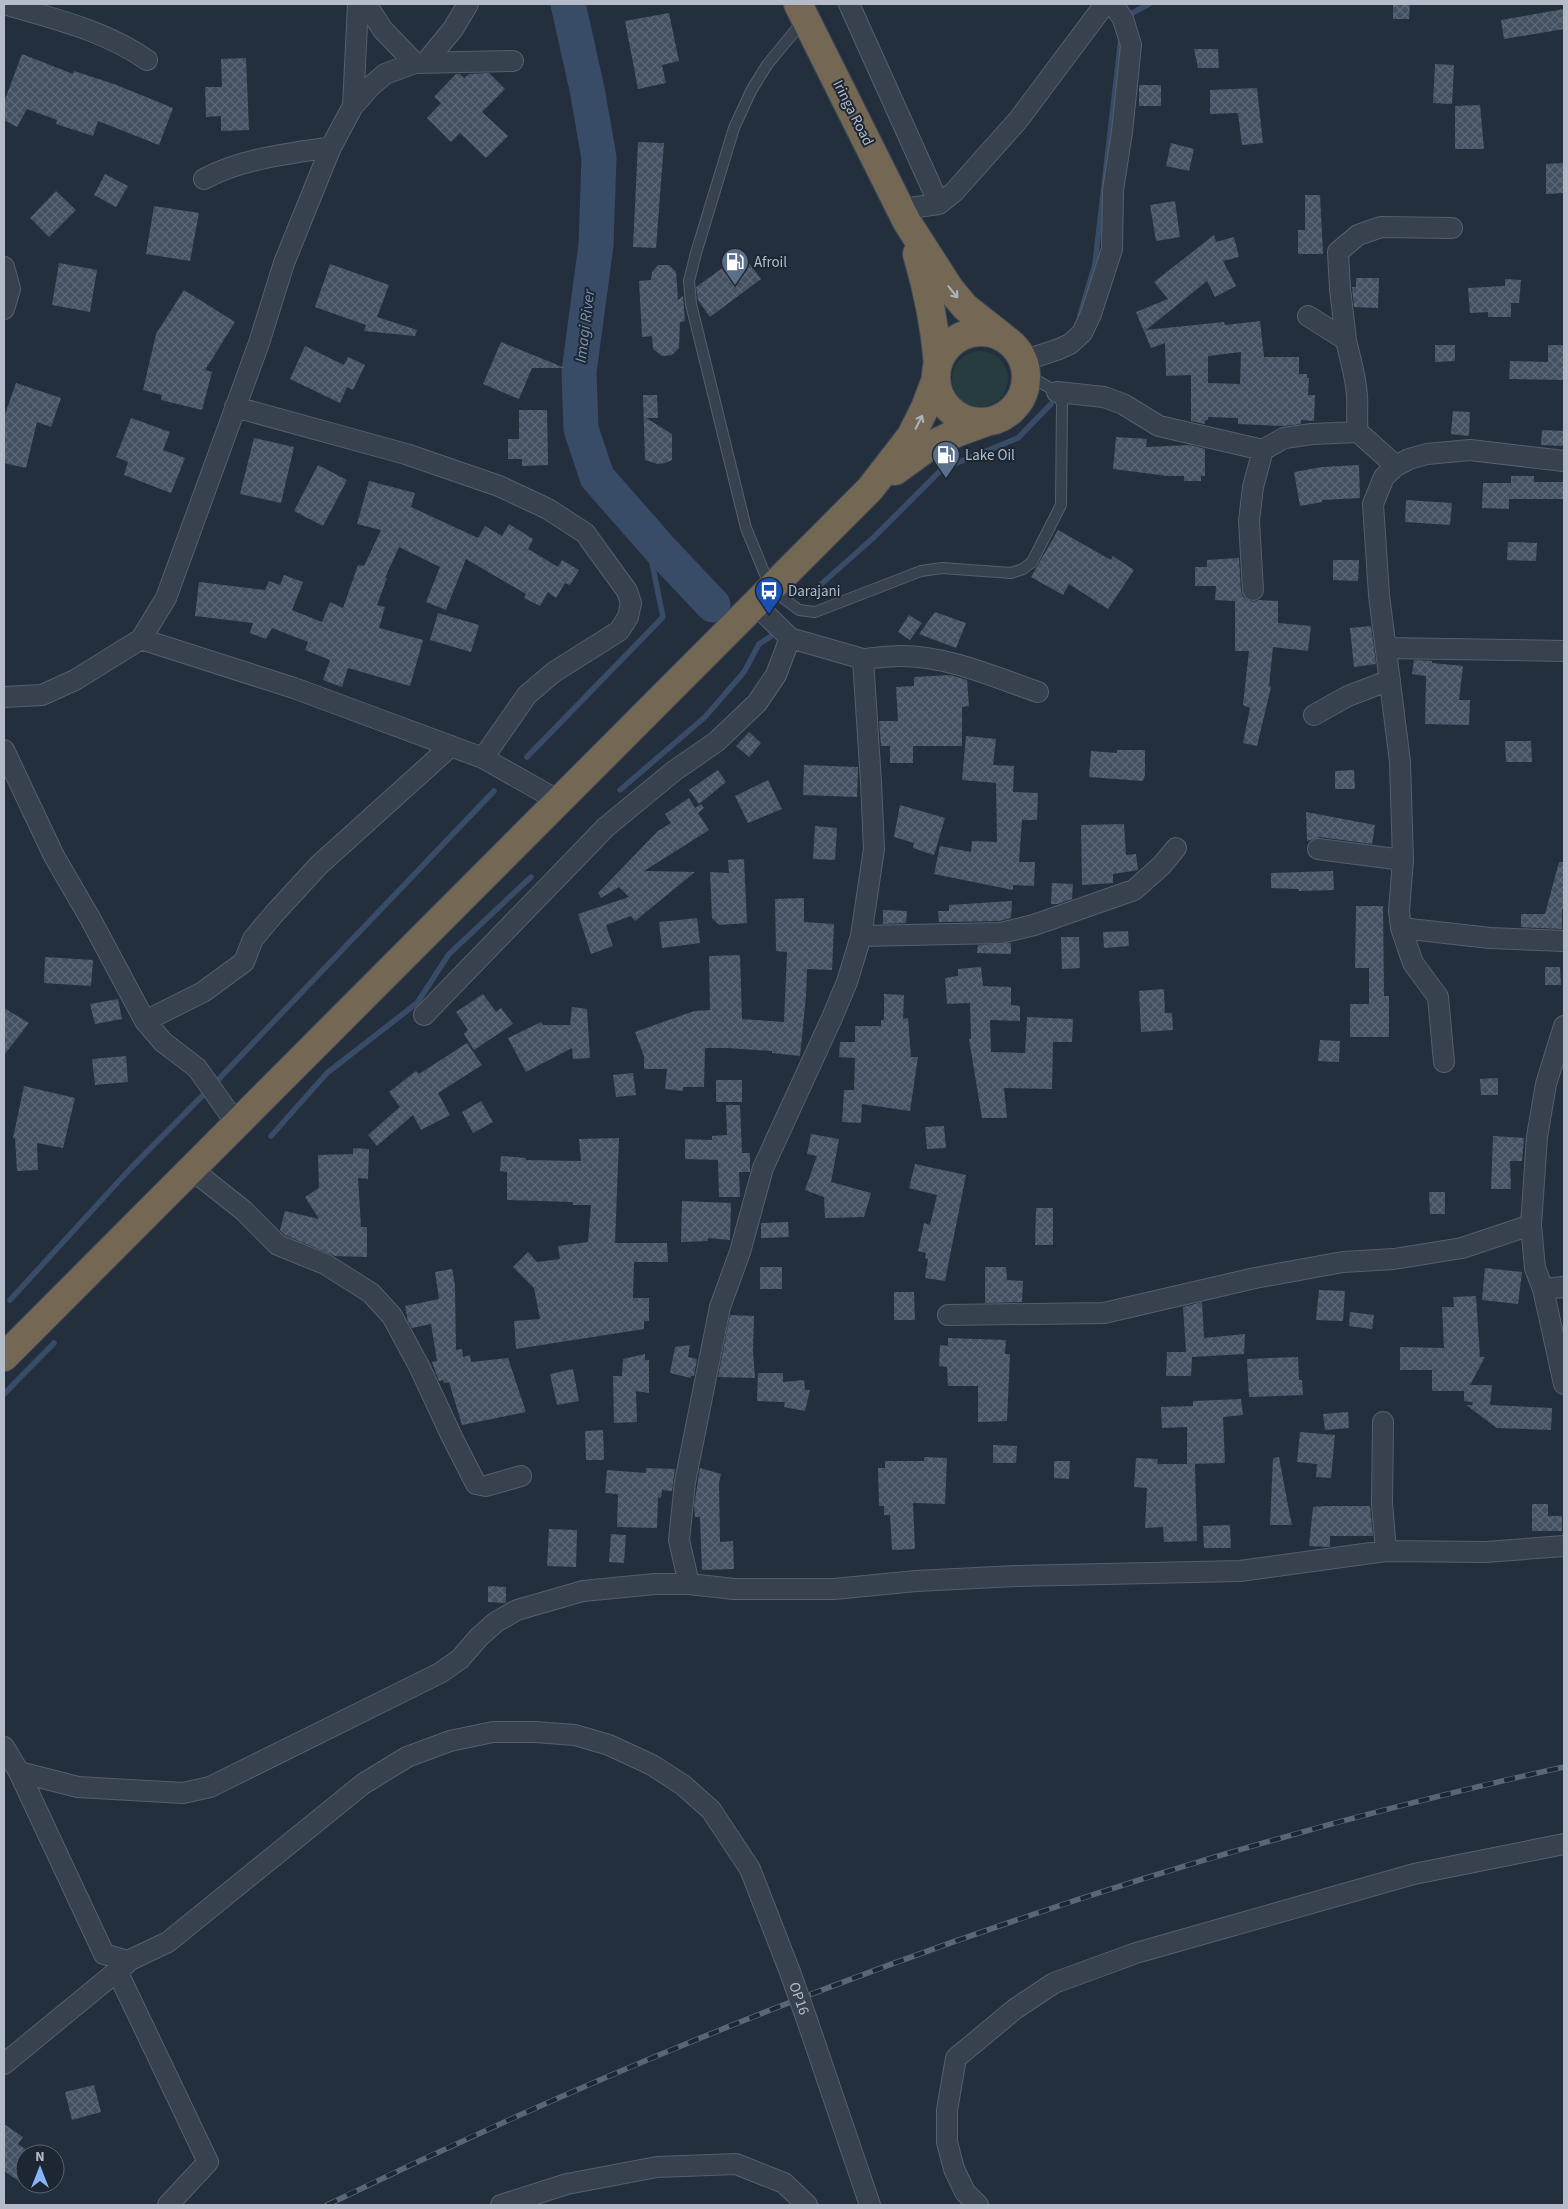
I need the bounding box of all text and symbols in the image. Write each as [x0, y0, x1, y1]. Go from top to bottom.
street label: Iringa Road [827, 77, 879, 149]
fuel station icon: Afroil [720, 247, 750, 286]
place label: Afroil [754, 252, 787, 273]
one-way arrow [947, 285, 958, 298]
water label: Imagi River [570, 287, 601, 364]
one-way arrow [914, 414, 924, 429]
fuel station icon: Lake Oil [931, 440, 961, 479]
place label: Lake Oil [965, 445, 1015, 466]
bus stop icon: Darajani [754, 576, 784, 615]
place label: Darajani [788, 581, 840, 602]
street label: OP16 [784, 1979, 815, 2018]
north arrow [15, 2144, 65, 2194]
text: N [35, 2147, 45, 2167]

